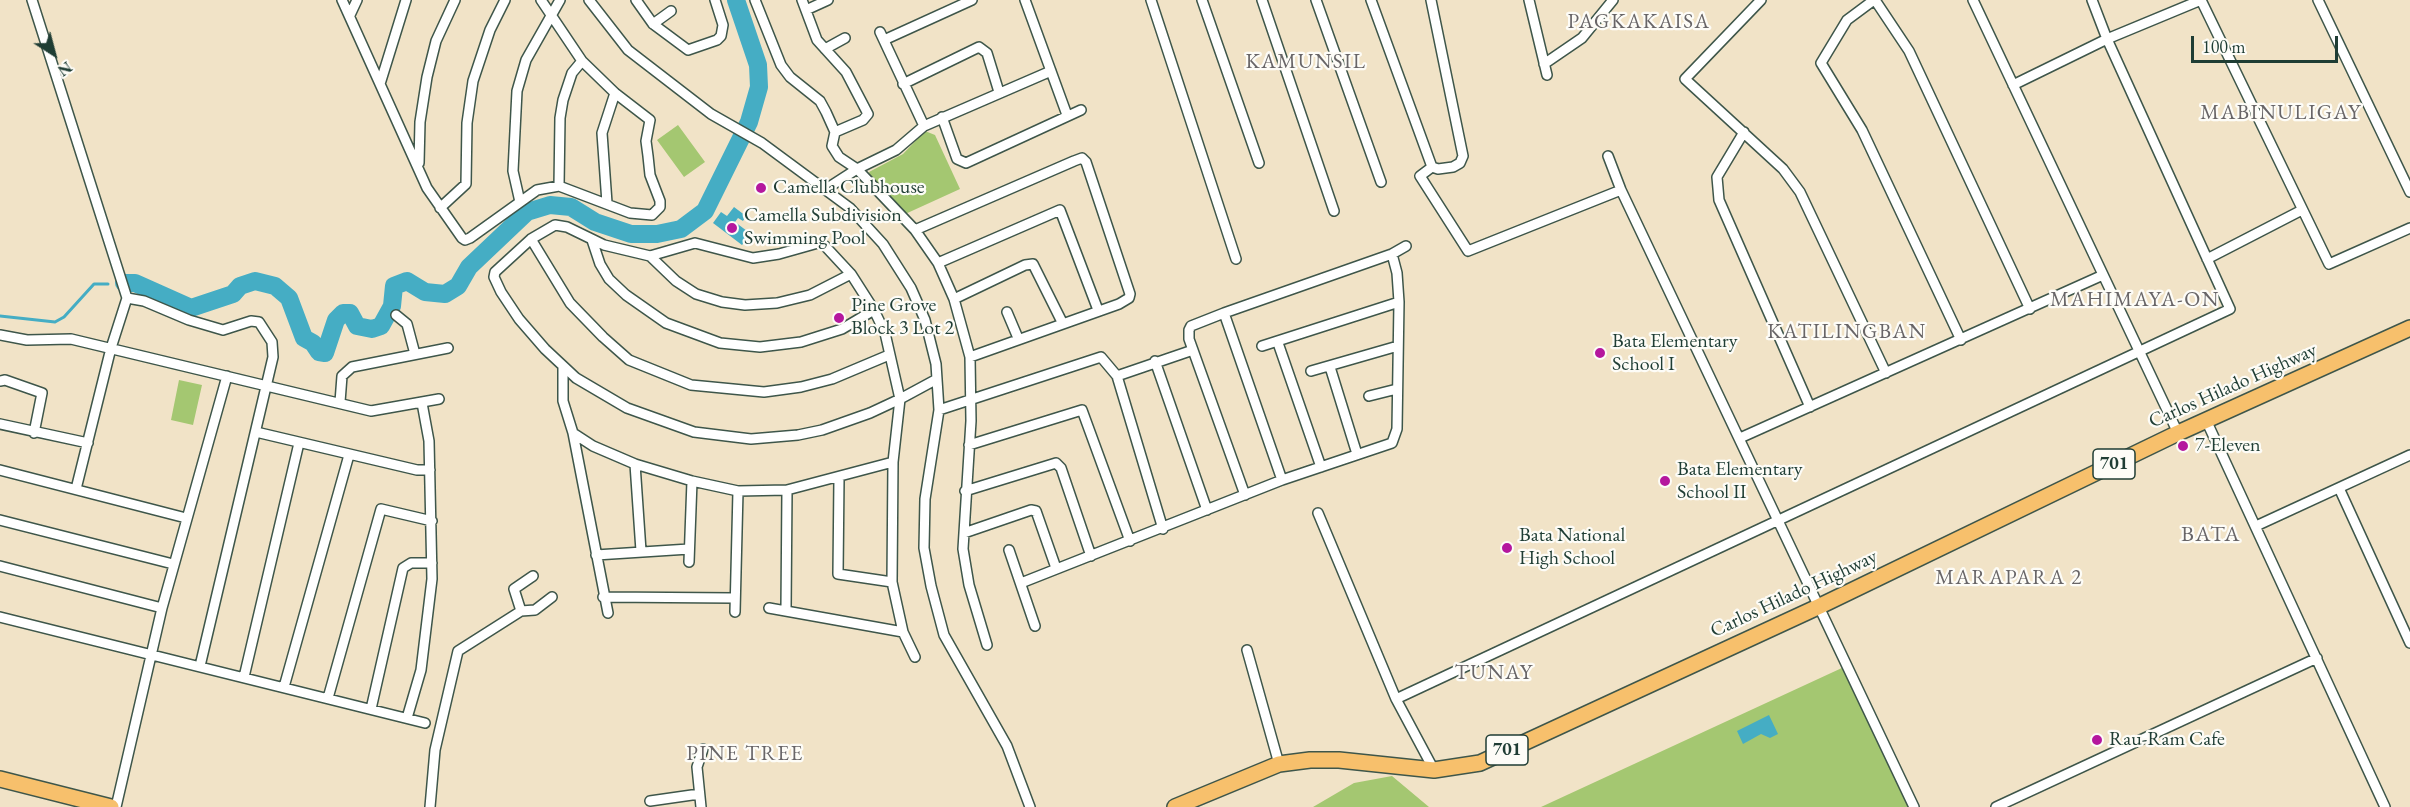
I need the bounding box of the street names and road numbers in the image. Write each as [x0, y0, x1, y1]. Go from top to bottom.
street label: Carlos Hilado Highway [2145, 338, 2321, 434]
road number: 701 [2093, 449, 2135, 479]
street label: Carlos Hilado Highway [1707, 545, 1881, 643]
road number: 701 [1486, 735, 1528, 765]

